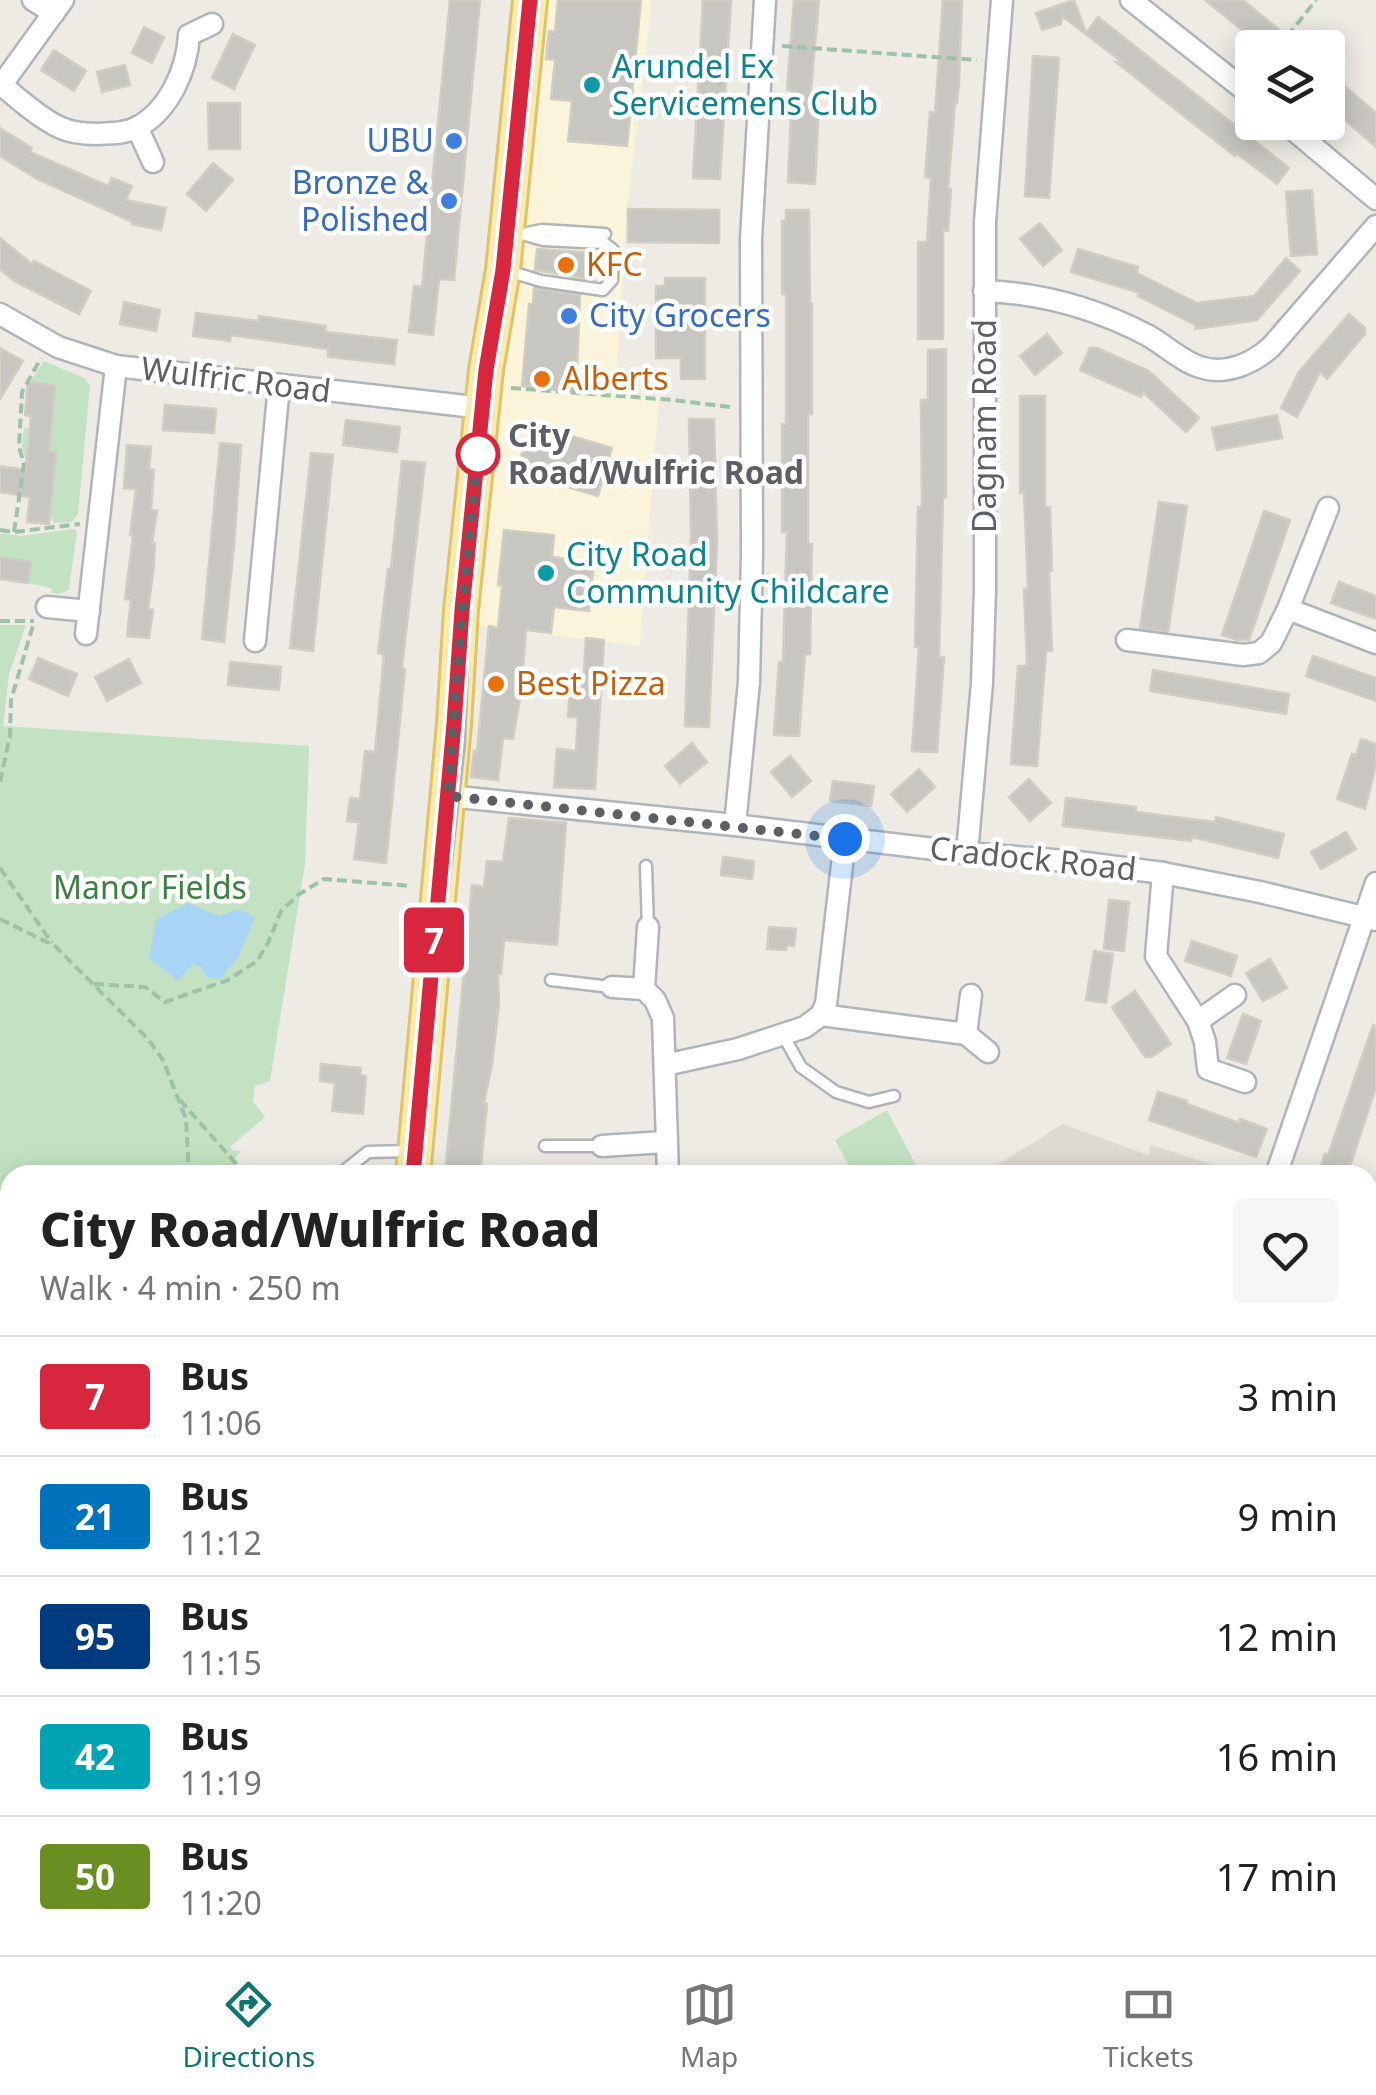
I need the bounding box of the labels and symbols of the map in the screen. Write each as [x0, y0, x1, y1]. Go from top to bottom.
place label: Arundel Ex Servicemens Club [612, 44, 878, 124]
marker: Arundel Ex Servicemens Club [581, 74, 603, 96]
place label: UBU [366, 118, 434, 161]
marker: UBU [443, 130, 465, 152]
place label: Bronze & Polished [292, 160, 430, 240]
marker: Bronze & Polished [438, 190, 460, 212]
place label: KFC [586, 242, 643, 285]
marker: KFC [555, 254, 577, 276]
place label: City Grocers [589, 293, 771, 336]
marker: City Grocers [558, 305, 580, 327]
street label: Dagnam Road [962, 319, 1005, 533]
street label: Wulfric Road [139, 346, 333, 411]
place label: Alberts [562, 356, 669, 399]
marker: Alberts [531, 368, 553, 390]
place label: City Road/Wulfric Road [508, 413, 804, 493]
marker: City Road/Wulfric Road [457, 433, 499, 475]
place label: City Road Community Childcare [566, 532, 890, 612]
marker: City Road Community Childcare [535, 562, 557, 584]
place label: Best Pizza [516, 661, 666, 704]
marker: Best Pizza [485, 673, 507, 695]
your location [820, 814, 870, 864]
street label: Cradock Road [928, 825, 1139, 890]
park label: Manor Fields [53, 865, 247, 908]
line badge: 7 [402, 908, 466, 972]

